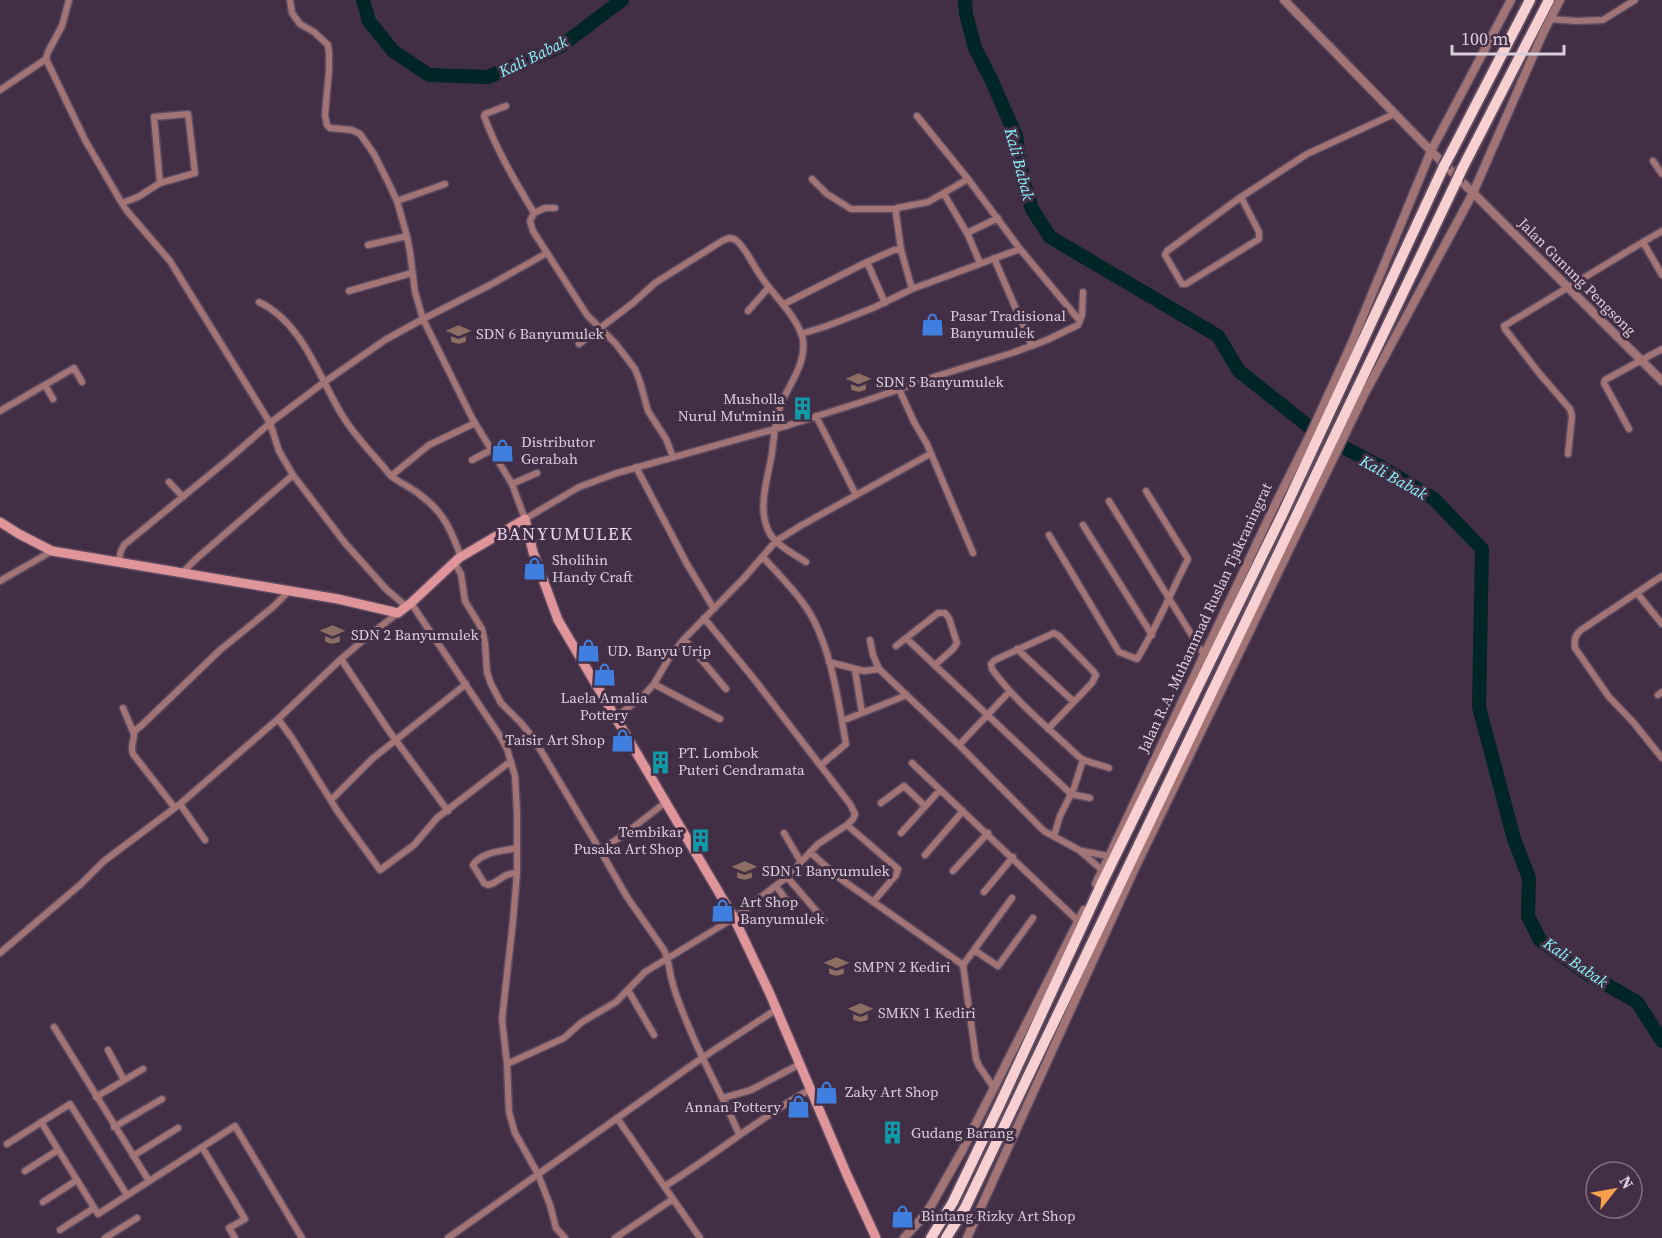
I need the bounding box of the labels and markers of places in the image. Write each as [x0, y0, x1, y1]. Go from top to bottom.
place label: Pasar Tradisional Banyumulek [950, 305, 1066, 343]
shop icon: Pasar Tradisional Banyumulek [919, 312, 945, 338]
school or university icon: SDN 6 Banyumulek [445, 321, 471, 347]
place label: SDN 6 Banyumulek [476, 323, 605, 344]
school or university icon: SDN 5 Banyumulek [845, 369, 871, 395]
place label: SDN 5 Banyumulek [876, 371, 1005, 392]
place label: Musholla Nurul Mu'minin [678, 388, 785, 426]
building icon: Musholla Nurul Mu'minin [790, 395, 816, 421]
place label: Distributor Gerabah [521, 431, 596, 469]
shop icon: Distributor Gerabah [490, 438, 516, 464]
place label: Sholihin Handy Craft [552, 549, 633, 587]
shop icon: Sholihin Handy Craft [521, 556, 547, 582]
school or university icon: SDN 2 Banyumulek [320, 622, 346, 648]
place label: SDN 2 Banyumulek [351, 624, 480, 645]
shop icon: UD. Banyu Urip [576, 638, 602, 664]
place label: UD. Banyu Urip [607, 640, 711, 661]
shop icon: Laela Amalia Pottery [591, 661, 617, 687]
place label: Laela Amalia Pottery [560, 687, 648, 725]
shop icon: Taisir Art Shop [610, 727, 636, 753]
place label: Taisir Art Shop [505, 729, 605, 750]
place label: PT. Lombok Puteri Cendramata [678, 742, 805, 780]
building icon: PT. Lombok Puteri Cendramata [647, 749, 673, 775]
place label: Tembikar Pusaka Art Shop [574, 821, 684, 859]
building icon: Tembikar Pusaka Art Shop [688, 828, 714, 854]
school or university icon: SDN 1 Banyumulek [731, 858, 757, 884]
place label: SDN 1 Banyumulek [762, 860, 891, 881]
place label: Art Shop Banyumulek [740, 891, 825, 929]
shop icon: Art Shop Banyumulek [709, 898, 735, 924]
school or university icon: SMPN 2 Kediri [823, 954, 849, 980]
place label: SMPN 2 Kediri [854, 956, 951, 977]
school or university icon: SMKN 1 Kediri [847, 1000, 873, 1026]
place label: SMKN 1 Kediri [878, 1002, 976, 1023]
shop icon: Zaky Art Shop [814, 1079, 840, 1105]
place label: Zaky Art Shop [845, 1081, 939, 1102]
shop icon: Annan Pottery [786, 1094, 812, 1120]
place label: Annan Pottery [684, 1096, 781, 1117]
building icon: Gudang Barang [880, 1120, 906, 1146]
place label: Gudang Barang [911, 1122, 1014, 1143]
shop icon: Bintang Rizky Art Shop [890, 1203, 916, 1229]
place label: Bintang Rizky Art Shop [921, 1205, 1076, 1226]

